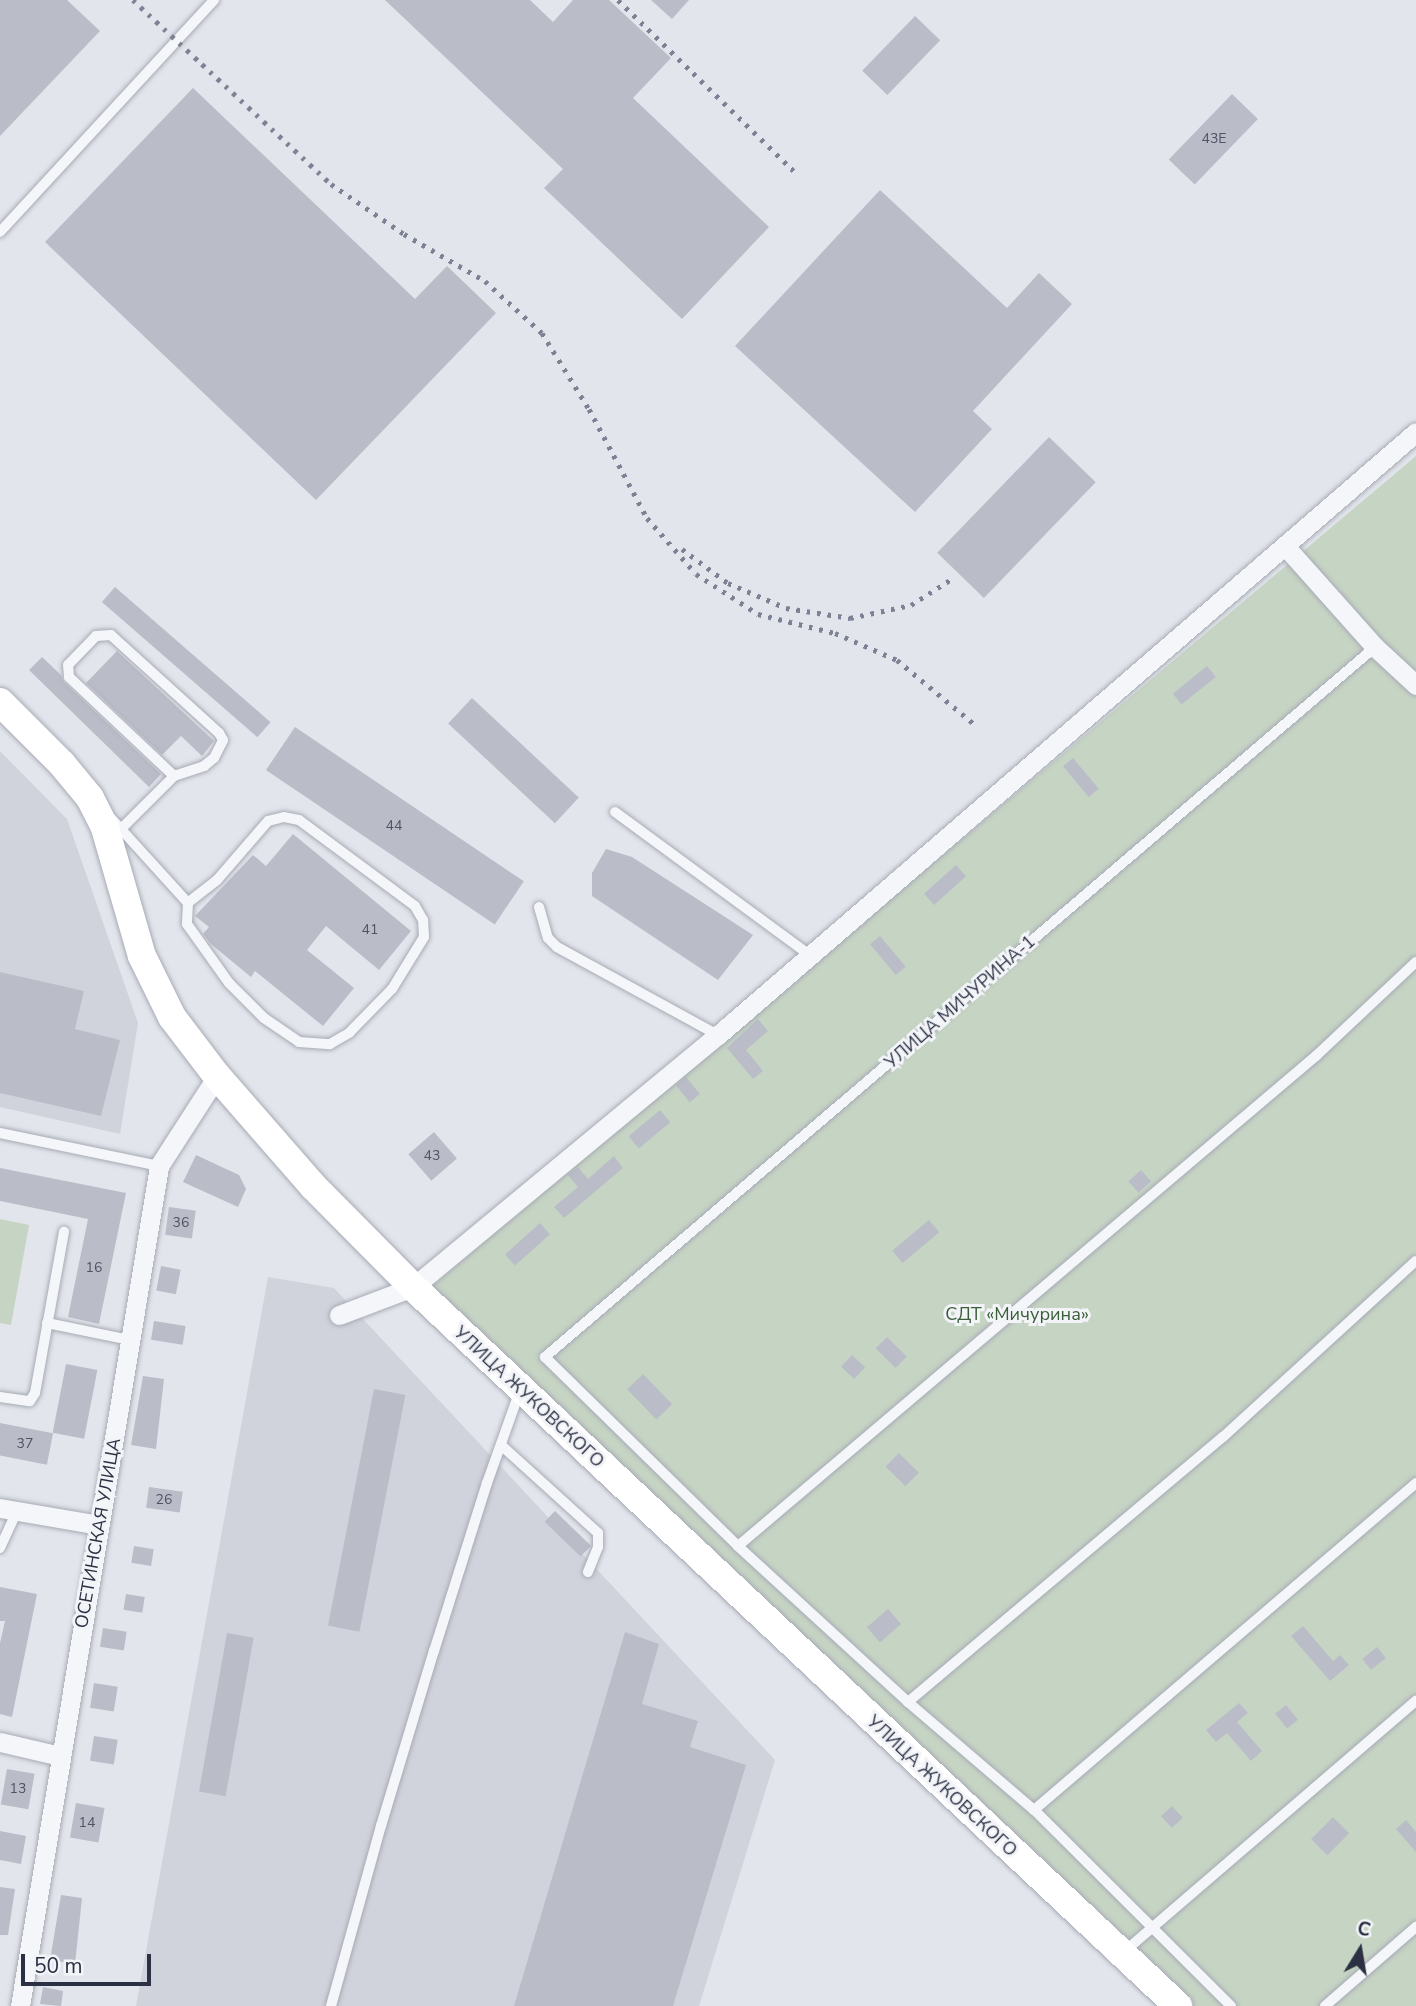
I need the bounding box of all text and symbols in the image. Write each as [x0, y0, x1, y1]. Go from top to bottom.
house number: 43Е [1202, 131, 1226, 147]
house number: 44 [386, 818, 402, 834]
house number: 41 [362, 922, 378, 938]
street label: УЛИЦА МИЧУРИНА-1 [880, 931, 1040, 1073]
house number: 43 [424, 1148, 440, 1164]
house number: 36 [173, 1215, 189, 1231]
house number: 16 [86, 1260, 102, 1276]
park label: СДТ «Мичурина» [945, 1303, 1089, 1325]
street label: УЛИЦА ЖУКОВСКОГО [449, 1322, 609, 1472]
house number: 37 [17, 1436, 33, 1452]
street label: ОСЕТИНСКАЯ УЛИЦА [71, 1436, 125, 1630]
house number: 26 [156, 1492, 172, 1508]
street label: УЛИЦА ЖУКОВСКОГО [862, 1711, 1022, 1861]
house number: 13 [10, 1781, 26, 1797]
house number: 14 [79, 1815, 95, 1831]
north arrow [1325, 1915, 1395, 1985]
text: С [1355, 1915, 1373, 1943]
scale bar [24, 1940, 154, 1984]
text: 50 m [34, 1952, 83, 1980]

